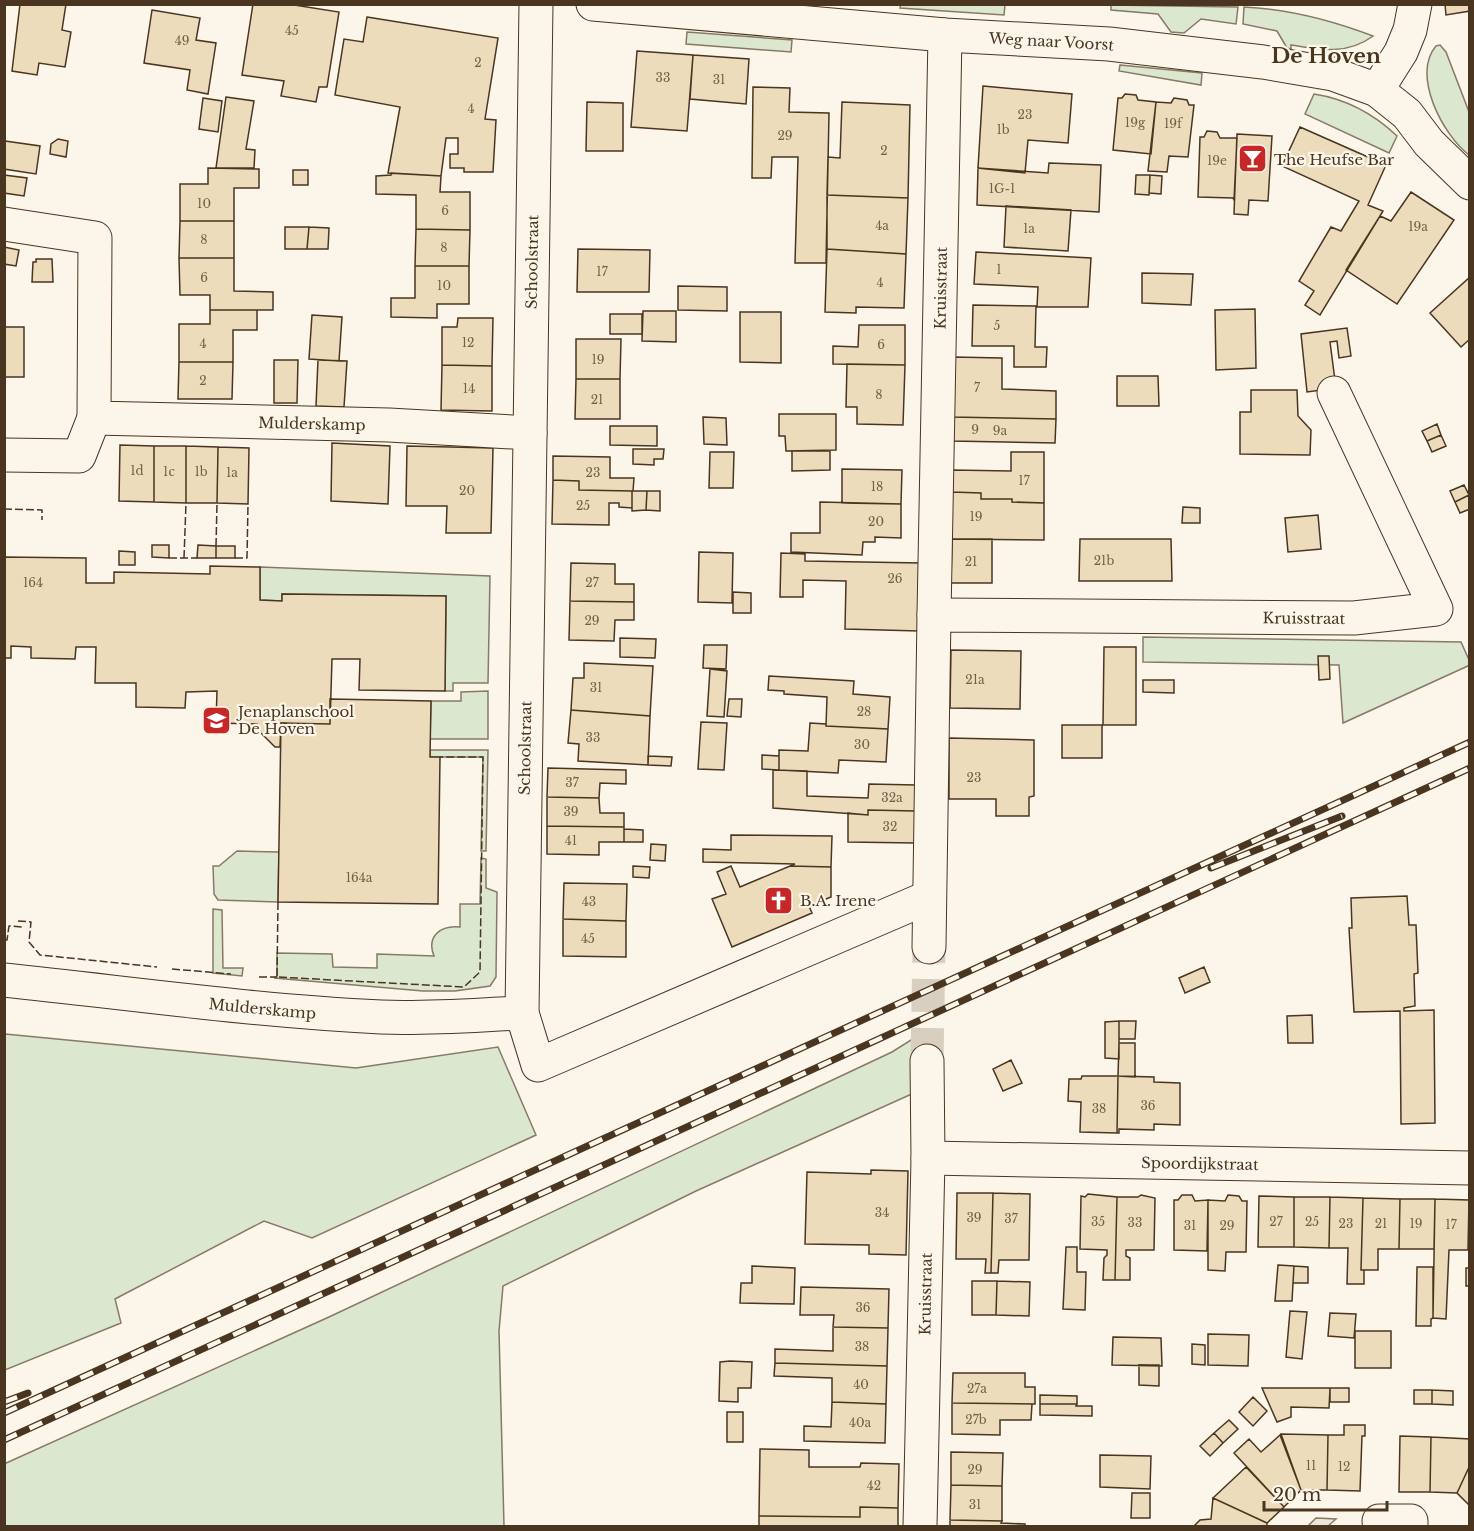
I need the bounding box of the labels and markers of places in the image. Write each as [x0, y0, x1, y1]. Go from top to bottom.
bar icon: The Heufse Bar [1237, 143, 1269, 175]
place label: The Heufse Bar [1274, 150, 1395, 169]
place label: Jenaplanschool De Hoven [236, 702, 354, 738]
school or university icon: Jenaplanschool De Hoven [201, 704, 233, 736]
church icon: B.A. Irene [763, 884, 795, 916]
place label: B.A. Irene [800, 891, 876, 910]

